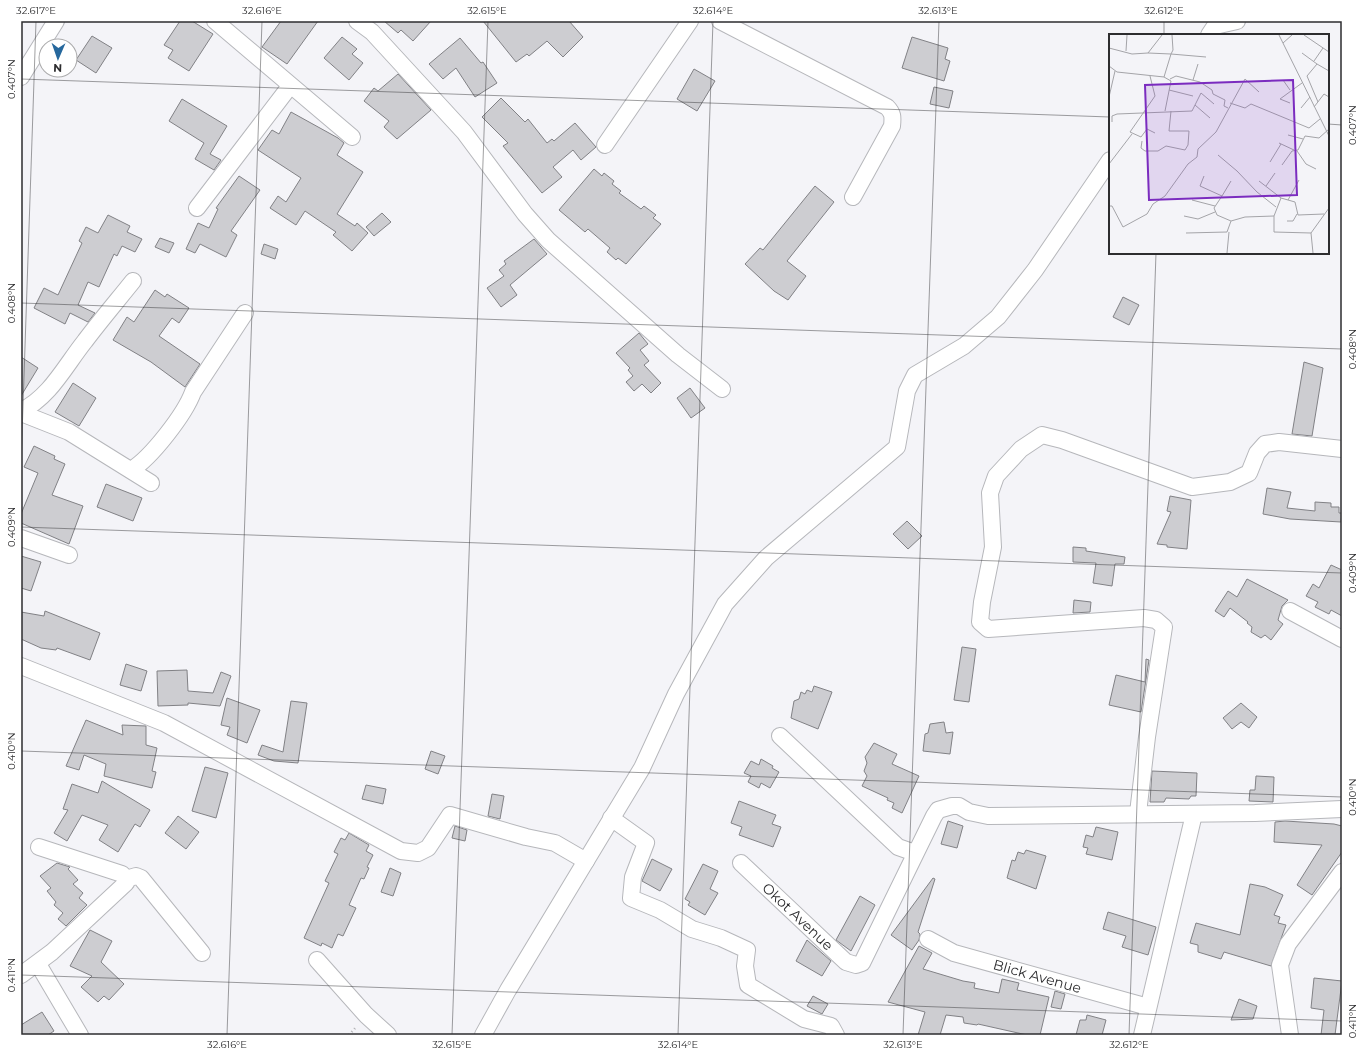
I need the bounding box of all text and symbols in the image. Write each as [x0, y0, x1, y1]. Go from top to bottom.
text: 32.617°E [16, 4, 56, 17]
text: 32.616°E [242, 4, 282, 17]
text: 32.615°E [467, 4, 507, 17]
text: 32.614°E [693, 4, 733, 17]
text: 32.613°E [918, 4, 958, 17]
text: 32.612°E [1144, 4, 1184, 17]
inset map [1109, 34, 1329, 254]
north arrow [38, 38, 78, 78]
text: 0.407°N [5, 59, 18, 99]
text: N [53, 61, 62, 75]
text: 0.407°N [1346, 105, 1359, 145]
text: 0.408°N [5, 283, 18, 323]
text: 0.408°N [1346, 329, 1359, 369]
text: 0.409°N [5, 507, 18, 547]
text: 0.409°N [1346, 553, 1359, 593]
text: 0.410°N [5, 732, 18, 770]
text: 0.410°N [1346, 778, 1359, 816]
street label: Okot Avenue [759, 879, 837, 954]
street label: Blick Avenue [991, 955, 1083, 997]
text: 0.411°N [5, 958, 18, 992]
text: 0.411°N [1346, 1004, 1359, 1038]
text: 32.616°E [207, 1038, 247, 1051]
text: 32.615°E [432, 1038, 472, 1051]
text: 32.614°E [658, 1038, 698, 1051]
text: 32.613°E [883, 1038, 923, 1051]
text: 32.612°E [1109, 1038, 1149, 1051]

